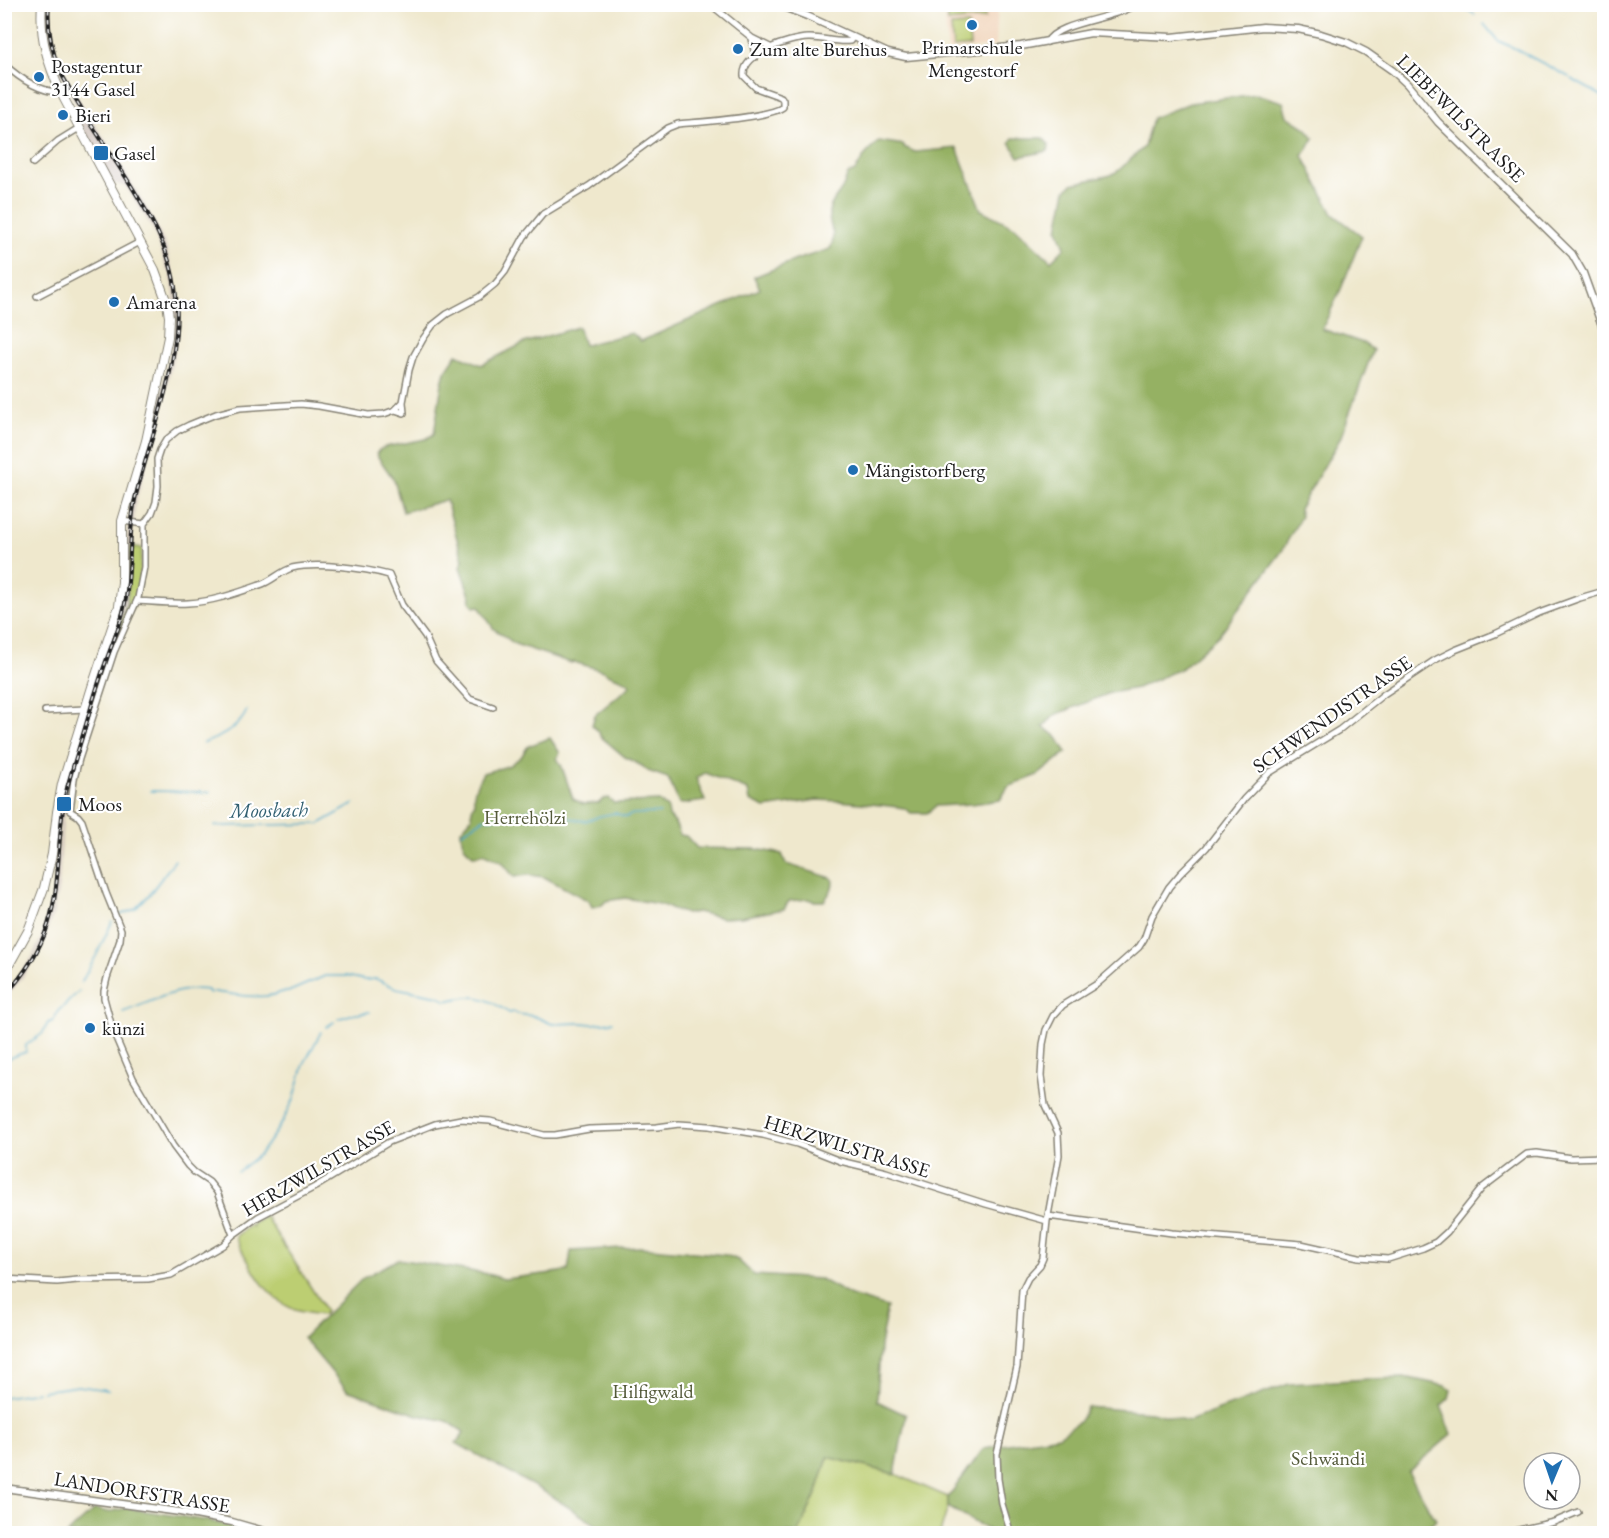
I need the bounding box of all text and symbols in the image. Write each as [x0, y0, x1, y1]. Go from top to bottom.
marker: Primarschule Mengestorf [965, 18, 979, 32]
place label: Primarschule Mengestorf [922, 34, 1023, 83]
place label: Zum alte Burehus [750, 36, 887, 62]
marker: Zum alte Burehus [731, 42, 745, 56]
street label: LIEBEWILSTRASSE [1391, 48, 1531, 188]
place label: Postagentur 3144 Gasel [51, 53, 143, 102]
marker: Postagentur 3144 Gasel [32, 70, 46, 84]
place label: Bieri [75, 102, 111, 128]
marker: Bieri [56, 108, 70, 122]
place label: Gasel [114, 140, 156, 166]
marker: Gasel [92, 144, 110, 162]
place label: Amarena [125, 289, 196, 315]
marker: Amarena [107, 295, 121, 309]
place label: Mängistorfberg [865, 457, 986, 483]
marker: Mängistorfberg [846, 463, 860, 477]
street label: SCHWENDISTRASSE [1247, 649, 1417, 779]
place label: Moos [78, 791, 122, 817]
marker: Moos [55, 795, 73, 813]
water label: Moosbach [228, 795, 308, 824]
park label: Herrehölzi [484, 804, 566, 830]
place label: künzi [102, 1015, 145, 1041]
marker: künzi [83, 1021, 97, 1035]
street label: HERZWILSTRASSE [761, 1108, 933, 1184]
street label: HERZWILSTRASSE [237, 1114, 399, 1222]
park label: Hilfigwald [612, 1378, 695, 1404]
park label: Schwändi [1291, 1445, 1365, 1471]
north arrow [1522, 1451, 1582, 1511]
street label: LANDORFSTRASSE [52, 1465, 232, 1519]
text: N [1545, 1485, 1558, 1506]

